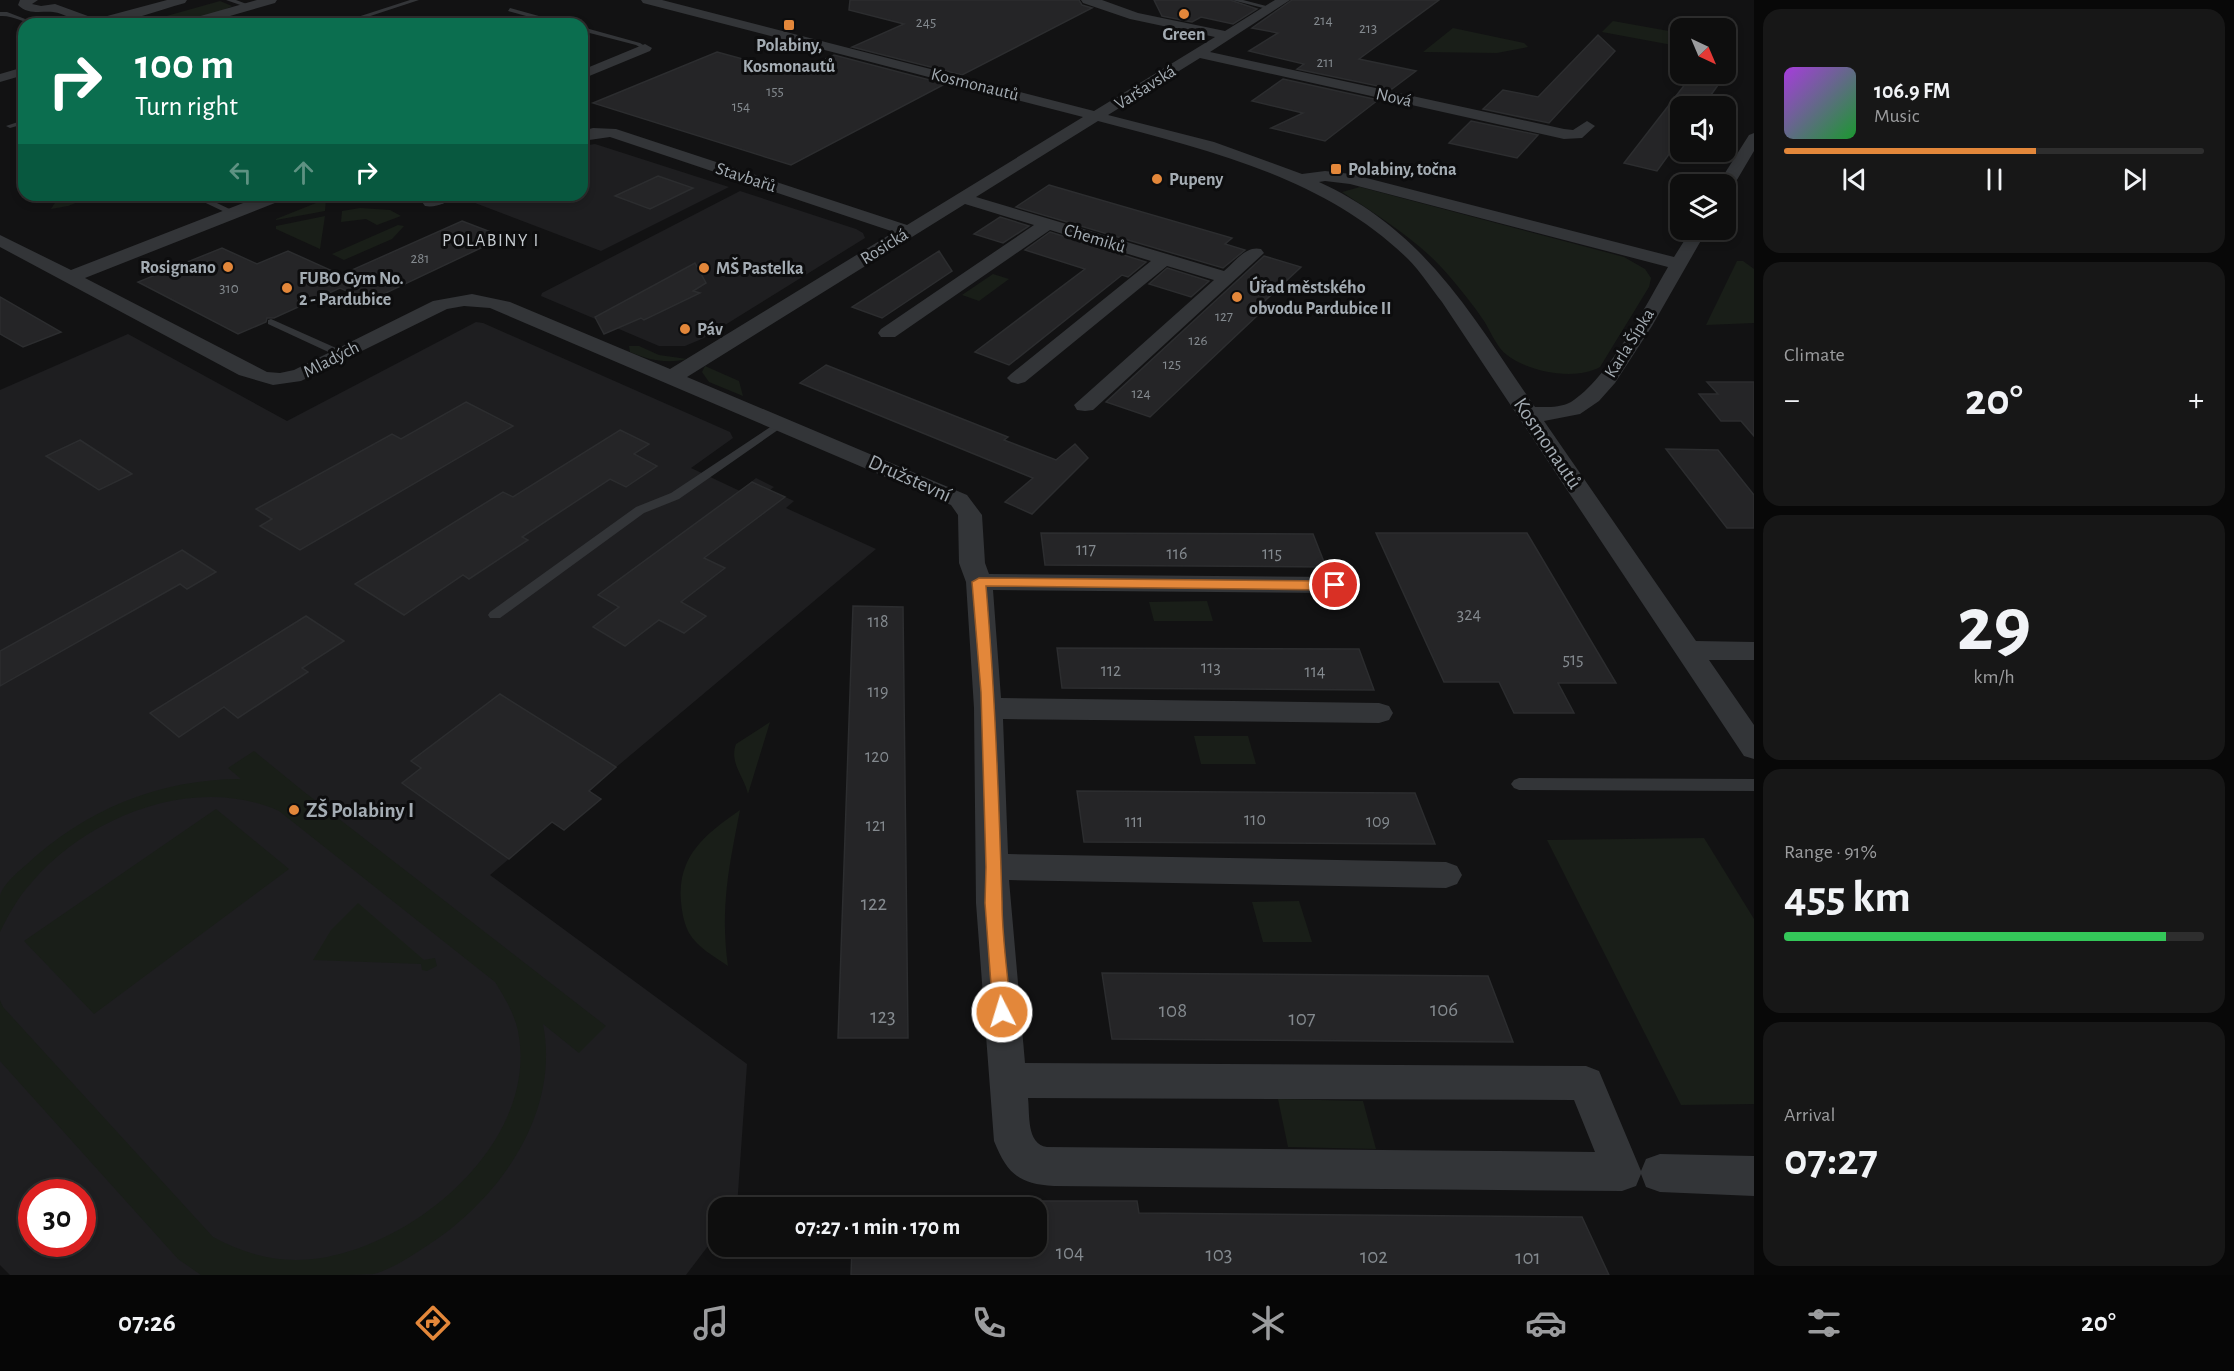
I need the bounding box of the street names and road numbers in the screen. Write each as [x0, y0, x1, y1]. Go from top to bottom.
street label: Varšavská [1112, 62, 1179, 114]
street label: Kosmonautů [929, 65, 1020, 105]
street label: Nová [1374, 85, 1413, 111]
street label: Stavbařů [713, 160, 778, 196]
street label: Chemiků [1062, 221, 1128, 257]
street label: Rosická [858, 225, 911, 268]
street label: Karla Šípka [1599, 304, 1658, 381]
street label: Mladých [301, 338, 362, 382]
street label: Kosmonautů [1510, 394, 1586, 493]
street label: Družstevní [865, 451, 955, 506]

